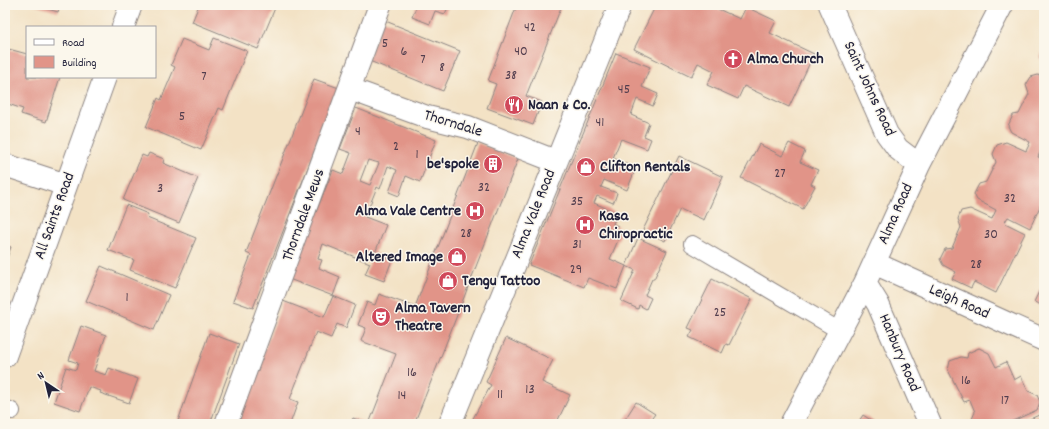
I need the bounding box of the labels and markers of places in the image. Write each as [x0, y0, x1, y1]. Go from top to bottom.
church icon: Alma Church [722, 48, 744, 70]
place label: Alma Church [747, 48, 824, 71]
restaurant icon: Naan & Co. [503, 94, 525, 116]
place label: Naan & Co. [528, 94, 591, 117]
place label: be'spoke [427, 153, 479, 176]
building icon: be'spoke [482, 153, 504, 175]
shop icon: Clifton Rentals [575, 156, 597, 178]
place label: Clifton Rentals [600, 156, 691, 179]
place label: Alma Vale Centre [355, 200, 461, 223]
hospital icon: Alma Vale Centre [464, 200, 486, 222]
place label: Kasa Chiropractic [599, 205, 673, 246]
hospital icon: Kasa Chiropractic [574, 214, 596, 236]
place label: Altered Image [356, 246, 443, 269]
shop icon: Altered Image [446, 246, 468, 268]
shop icon: Tengu Tattoo [437, 270, 459, 292]
place label: Tengu Tattoo [462, 270, 540, 293]
place label: Alma Tavern Theatre [395, 297, 471, 338]
theatre icon: Alma Tavern Theatre [370, 306, 392, 328]

